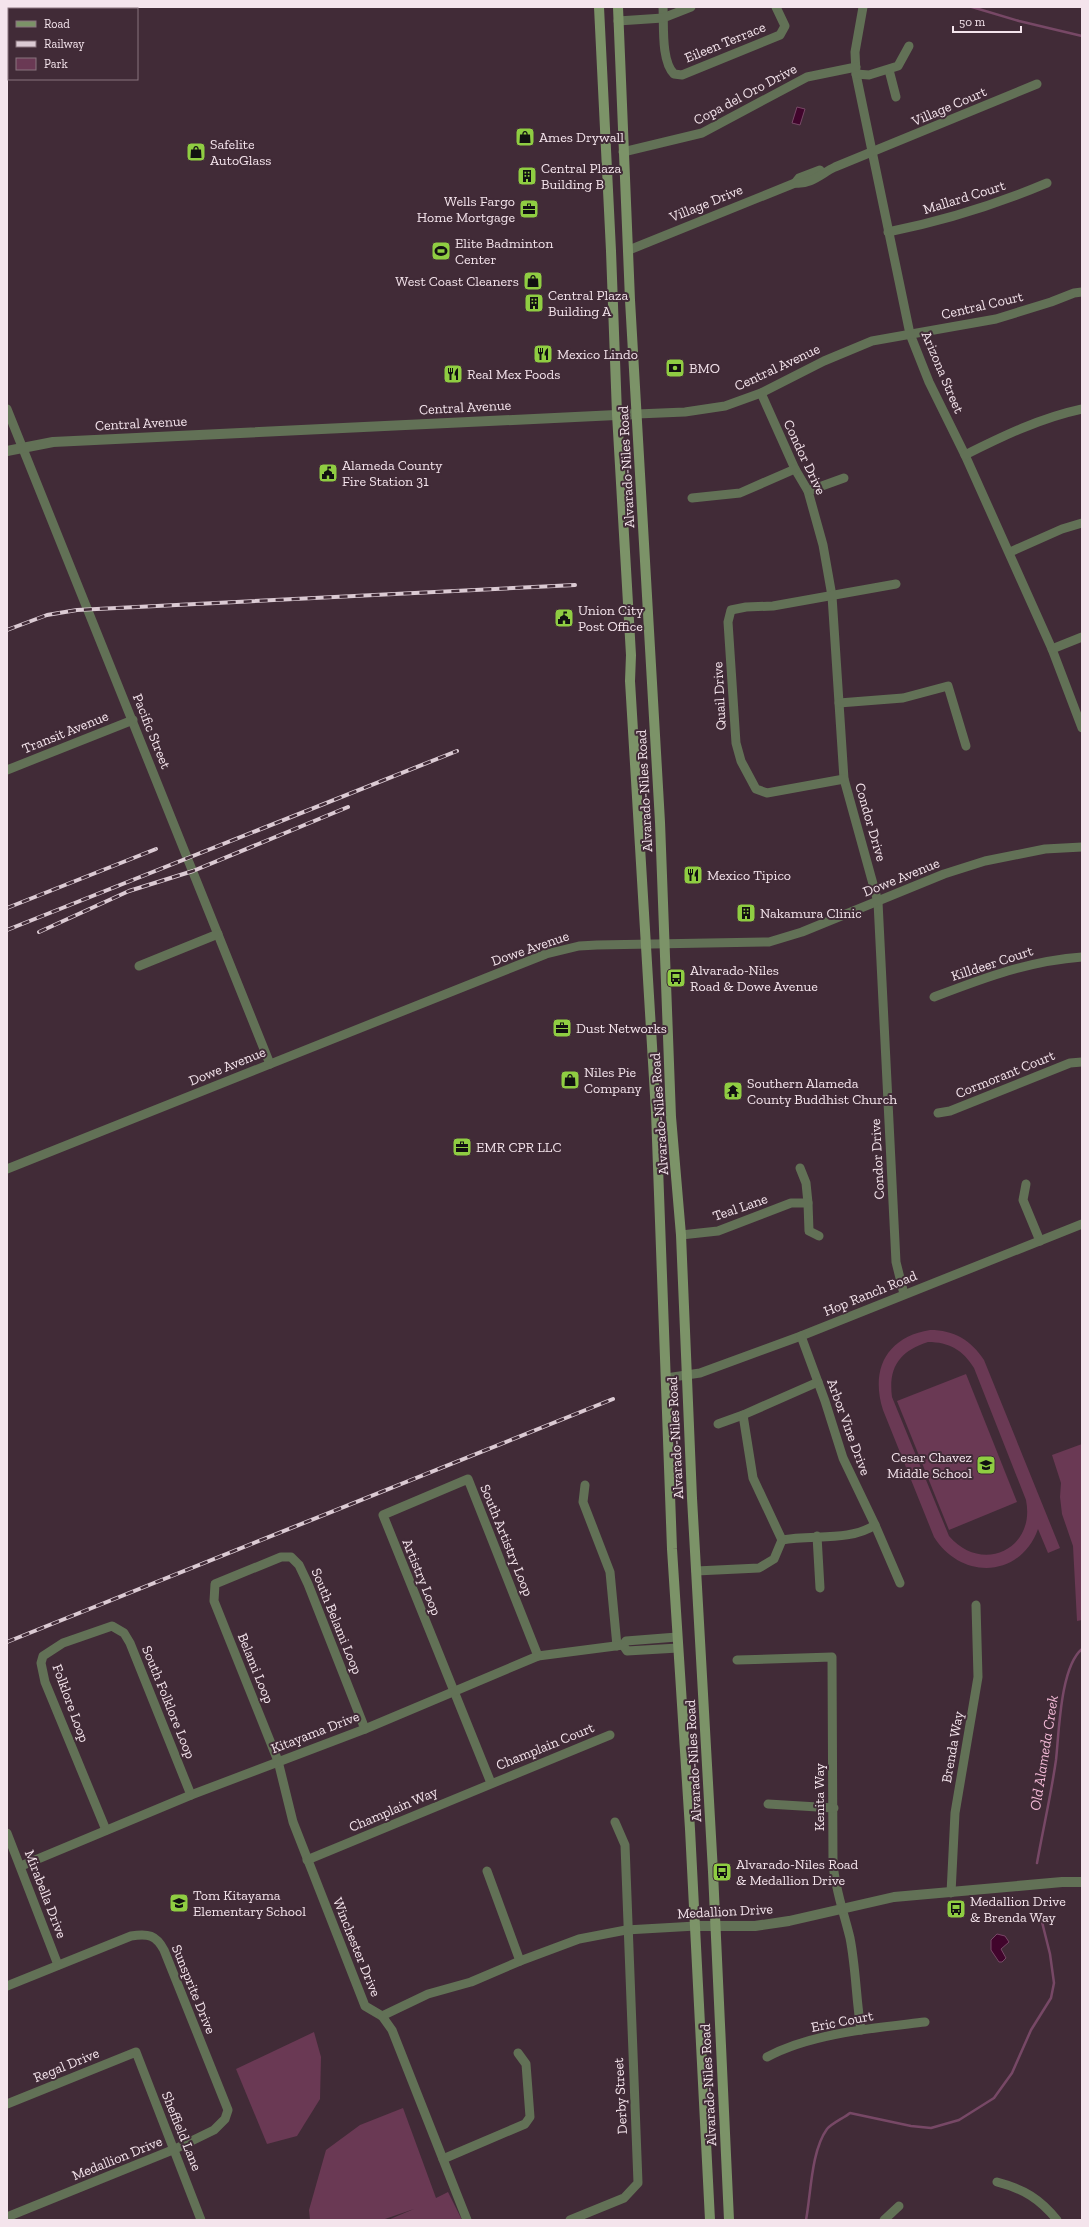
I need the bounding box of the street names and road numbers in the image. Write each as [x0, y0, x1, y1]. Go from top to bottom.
street label: Eileen Terrace [682, 18, 769, 66]
street label: Copa del Oro Drive [691, 60, 800, 129]
street label: Village Court [908, 83, 990, 130]
street label: Mallard Court [921, 177, 1008, 218]
street label: Village Drive [666, 181, 746, 226]
street label: Central Court [939, 288, 1026, 323]
street label: Arizona Street [918, 329, 968, 416]
street label: Central Avenue [732, 340, 823, 395]
street label: Central Avenue [418, 397, 512, 418]
street label: Alvarado-Niles Road [615, 405, 638, 528]
street label: Central Avenue [94, 413, 188, 434]
street label: Condor Drive [780, 417, 830, 498]
street label: Quail Drive [709, 661, 730, 731]
street label: Pacific Street [129, 691, 175, 772]
street label: Transit Avenue [20, 707, 111, 757]
street label: Alvarado-Niles Road [633, 729, 656, 852]
street label: Condor Drive [851, 781, 890, 864]
street label: Dowe Avenue [860, 854, 942, 901]
street label: Dowe Avenue [489, 927, 572, 970]
street label: Killdeer Court [949, 942, 1036, 985]
street label: Dowe Avenue [186, 1043, 268, 1090]
street label: Cormorant Court [953, 1047, 1058, 1102]
street label: Alvarado-Niles Road [647, 1052, 672, 1176]
street label: Condor Drive [867, 1118, 888, 1200]
street label: Teal Lane [710, 1190, 770, 1225]
street label: Hop Ranch Road [821, 1267, 920, 1320]
street label: Alvarado-Niles Road [664, 1376, 687, 1499]
street label: Arbor Vine Drive [823, 1377, 874, 1478]
street label: South Artistry Loop [476, 1482, 537, 1599]
street label: Artistry Loop [398, 1536, 445, 1618]
street label: South Belami Loop [307, 1566, 366, 1677]
street label: Belami Loop [234, 1631, 277, 1706]
street label: South Folklore Loop [138, 1643, 199, 1762]
street label: Folklore Loop [49, 1662, 93, 1745]
street label: Alvarado-Niles Road [682, 1699, 705, 1822]
street label: Kitayama Drive [269, 1708, 362, 1757]
street label: Brenda Way [938, 1709, 967, 1784]
street label: Champlain Court [494, 1719, 597, 1774]
street label: Kenita Way [811, 1762, 828, 1831]
street label: Champlain Way [346, 1783, 441, 1836]
street label: Mirabella Drive [21, 1848, 70, 1941]
street label: Winchester Drive [329, 1895, 384, 2000]
street label: Medallion Drive [677, 1900, 774, 1922]
street label: Sunsprite Drive [168, 1942, 219, 2037]
street label: Eric Court [810, 2007, 875, 2036]
street label: Alvarado-Niles Road [697, 2023, 720, 2146]
street label: Regal Drive [31, 2044, 102, 2086]
street label: Derby Street [610, 2057, 631, 2135]
street label: Sheffield Lane [158, 2089, 205, 2174]
street label: Medallion Drive [70, 2132, 165, 2184]

